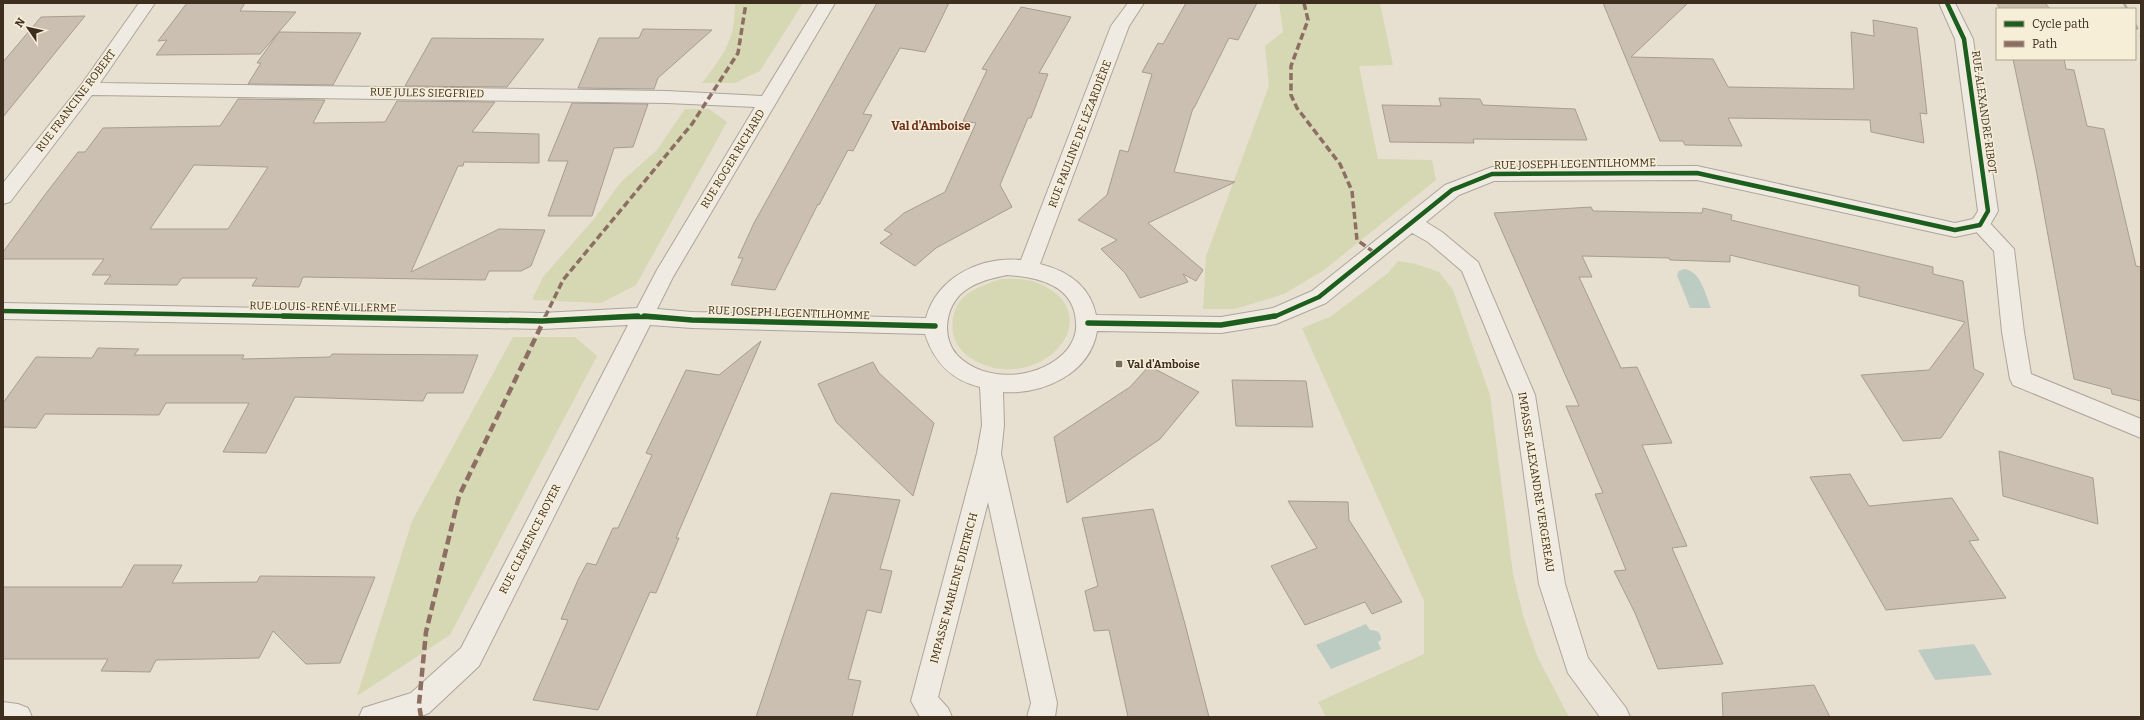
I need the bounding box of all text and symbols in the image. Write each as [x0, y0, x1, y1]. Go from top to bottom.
north arrow [8, 8, 48, 48]
legend [1996, 8, 2136, 60]
text: N [12, 15, 28, 30]
text: Cycle path [2032, 17, 2090, 31]
text: Path [2032, 37, 2058, 51]
street label: RUE FRANCINE ROBERT [33, 47, 119, 155]
street label: RUE ALEXANDRE RIBOT [1969, 50, 1999, 175]
street label: RUE PAULINE DE LÉZARDIÈRE [1045, 58, 1114, 210]
street label: RUE JULES SIEGFRIED [370, 86, 484, 101]
street label: RUE ROGER RICHARD [698, 107, 768, 211]
district label: Val d'Amboise [891, 119, 971, 133]
street label: RUE JOSEPH LEGENTILHOMME [1494, 156, 1656, 172]
street label: RUE LOUIS-RENÉ VILLERME [249, 298, 397, 315]
street label: RUE JOSEPH LEGENTILHOMME [708, 304, 870, 322]
place label: Val d'Amboise [1127, 358, 1200, 371]
marker: Val d'Amboise [1114, 359, 1124, 369]
street label: IMPASSE ALEXANDRE VERGEREAU [1515, 391, 1557, 573]
street label: RUE CLEMENCE ROYER [497, 481, 564, 596]
street label: IMPASSE MARLENE DIETRICH [928, 511, 980, 665]

